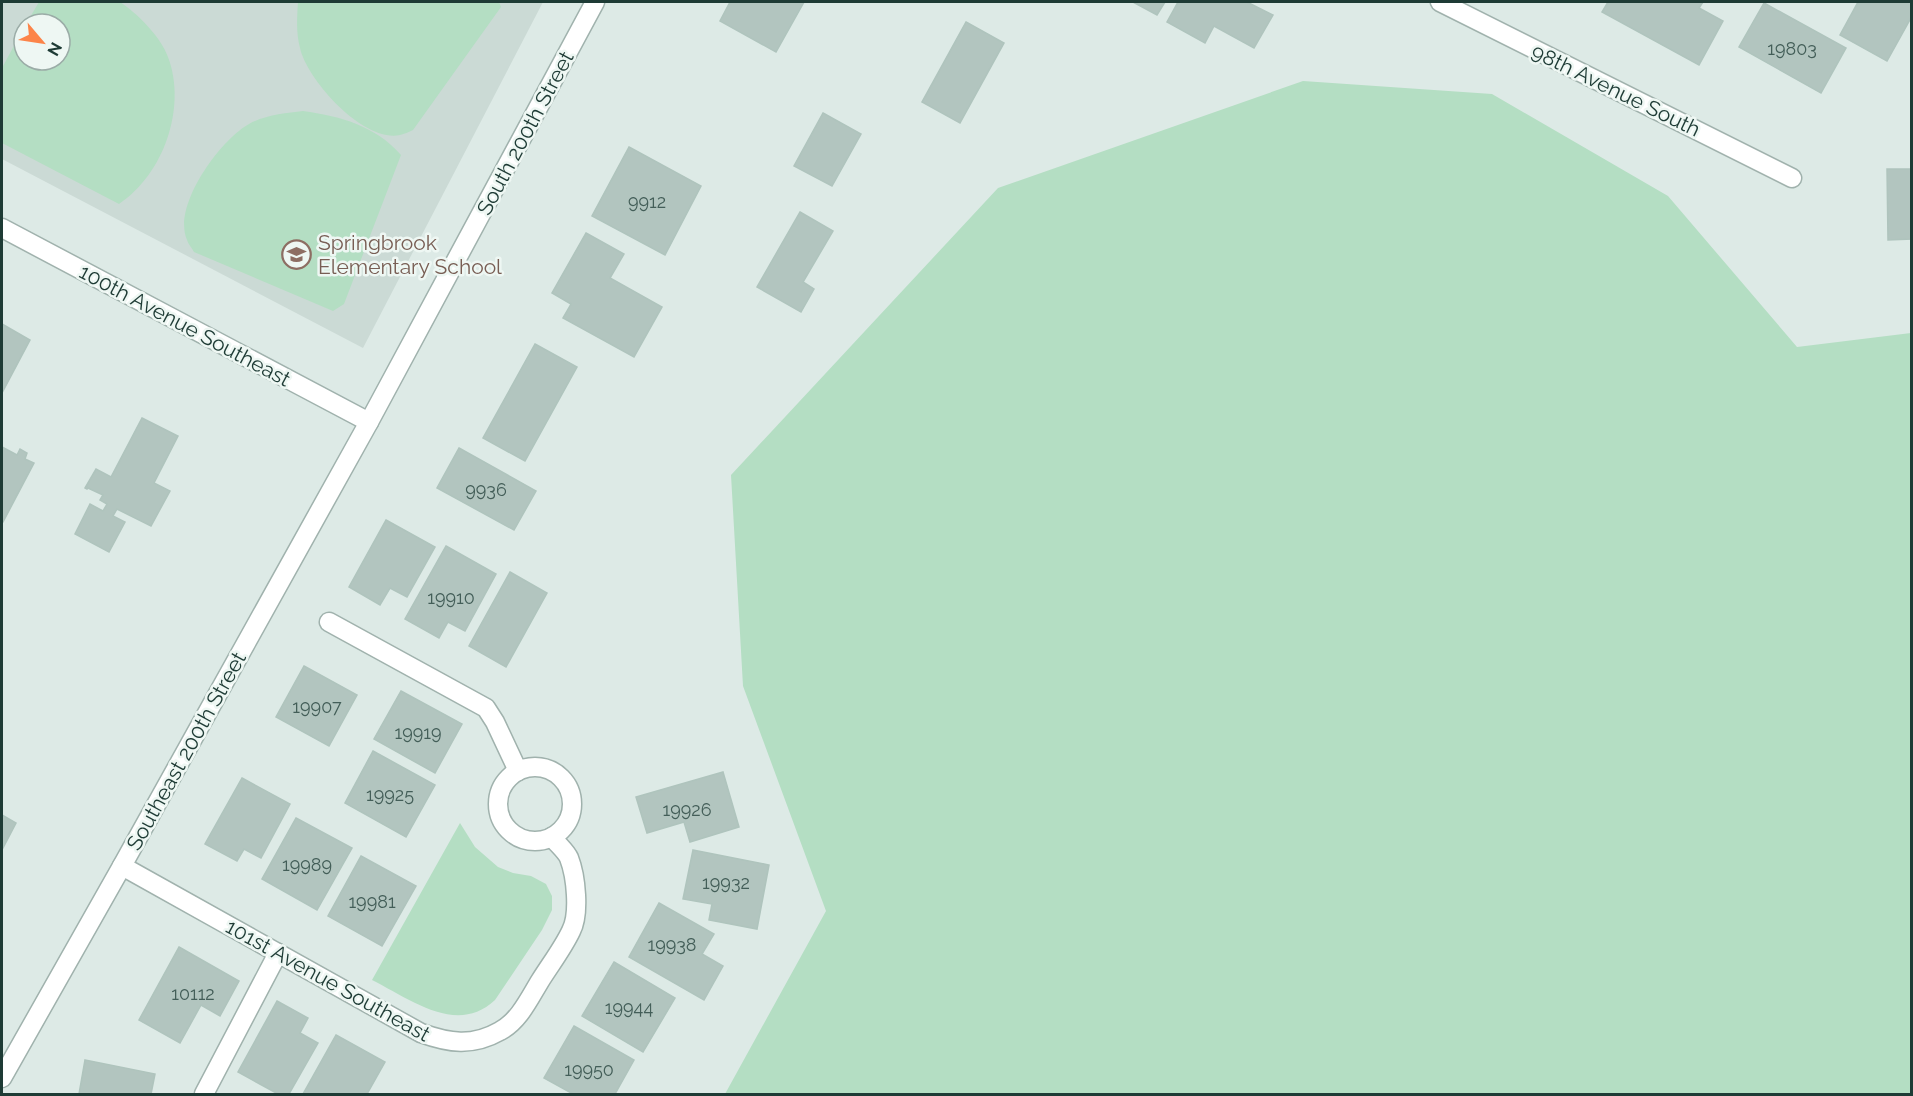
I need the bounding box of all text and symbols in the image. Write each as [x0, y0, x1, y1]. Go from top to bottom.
north arrow [12, 12, 72, 72]
street label: 98th Avenue South [1527, 38, 1705, 142]
house number: 19803 [1767, 38, 1817, 59]
text: N [43, 39, 66, 59]
street label: South 200th Street [471, 47, 579, 219]
house number: 9912 [628, 191, 666, 212]
place label: Springbrook Elementary School [318, 230, 502, 279]
school or university icon: Springbrook Elementary School [281, 238, 313, 270]
street label: 100th Avenue Southeast [75, 259, 295, 391]
house number: 9936 [465, 479, 507, 500]
house number: 19910 [427, 587, 475, 608]
street label: Southeast 200th Street [121, 648, 251, 854]
house number: 19907 [292, 696, 342, 717]
house number: 19919 [394, 722, 442, 743]
house number: 19925 [366, 784, 414, 805]
house number: 19926 [662, 799, 712, 820]
house number: 19989 [282, 854, 332, 875]
house number: 19932 [702, 872, 750, 893]
house number: 19981 [348, 891, 396, 912]
street label: 101st Avenue Southeast [221, 913, 435, 1047]
house number: 19938 [647, 934, 697, 955]
house number: 10112 [171, 983, 215, 1004]
house number: 19944 [605, 997, 653, 1018]
house number: 19950 [564, 1059, 614, 1080]

